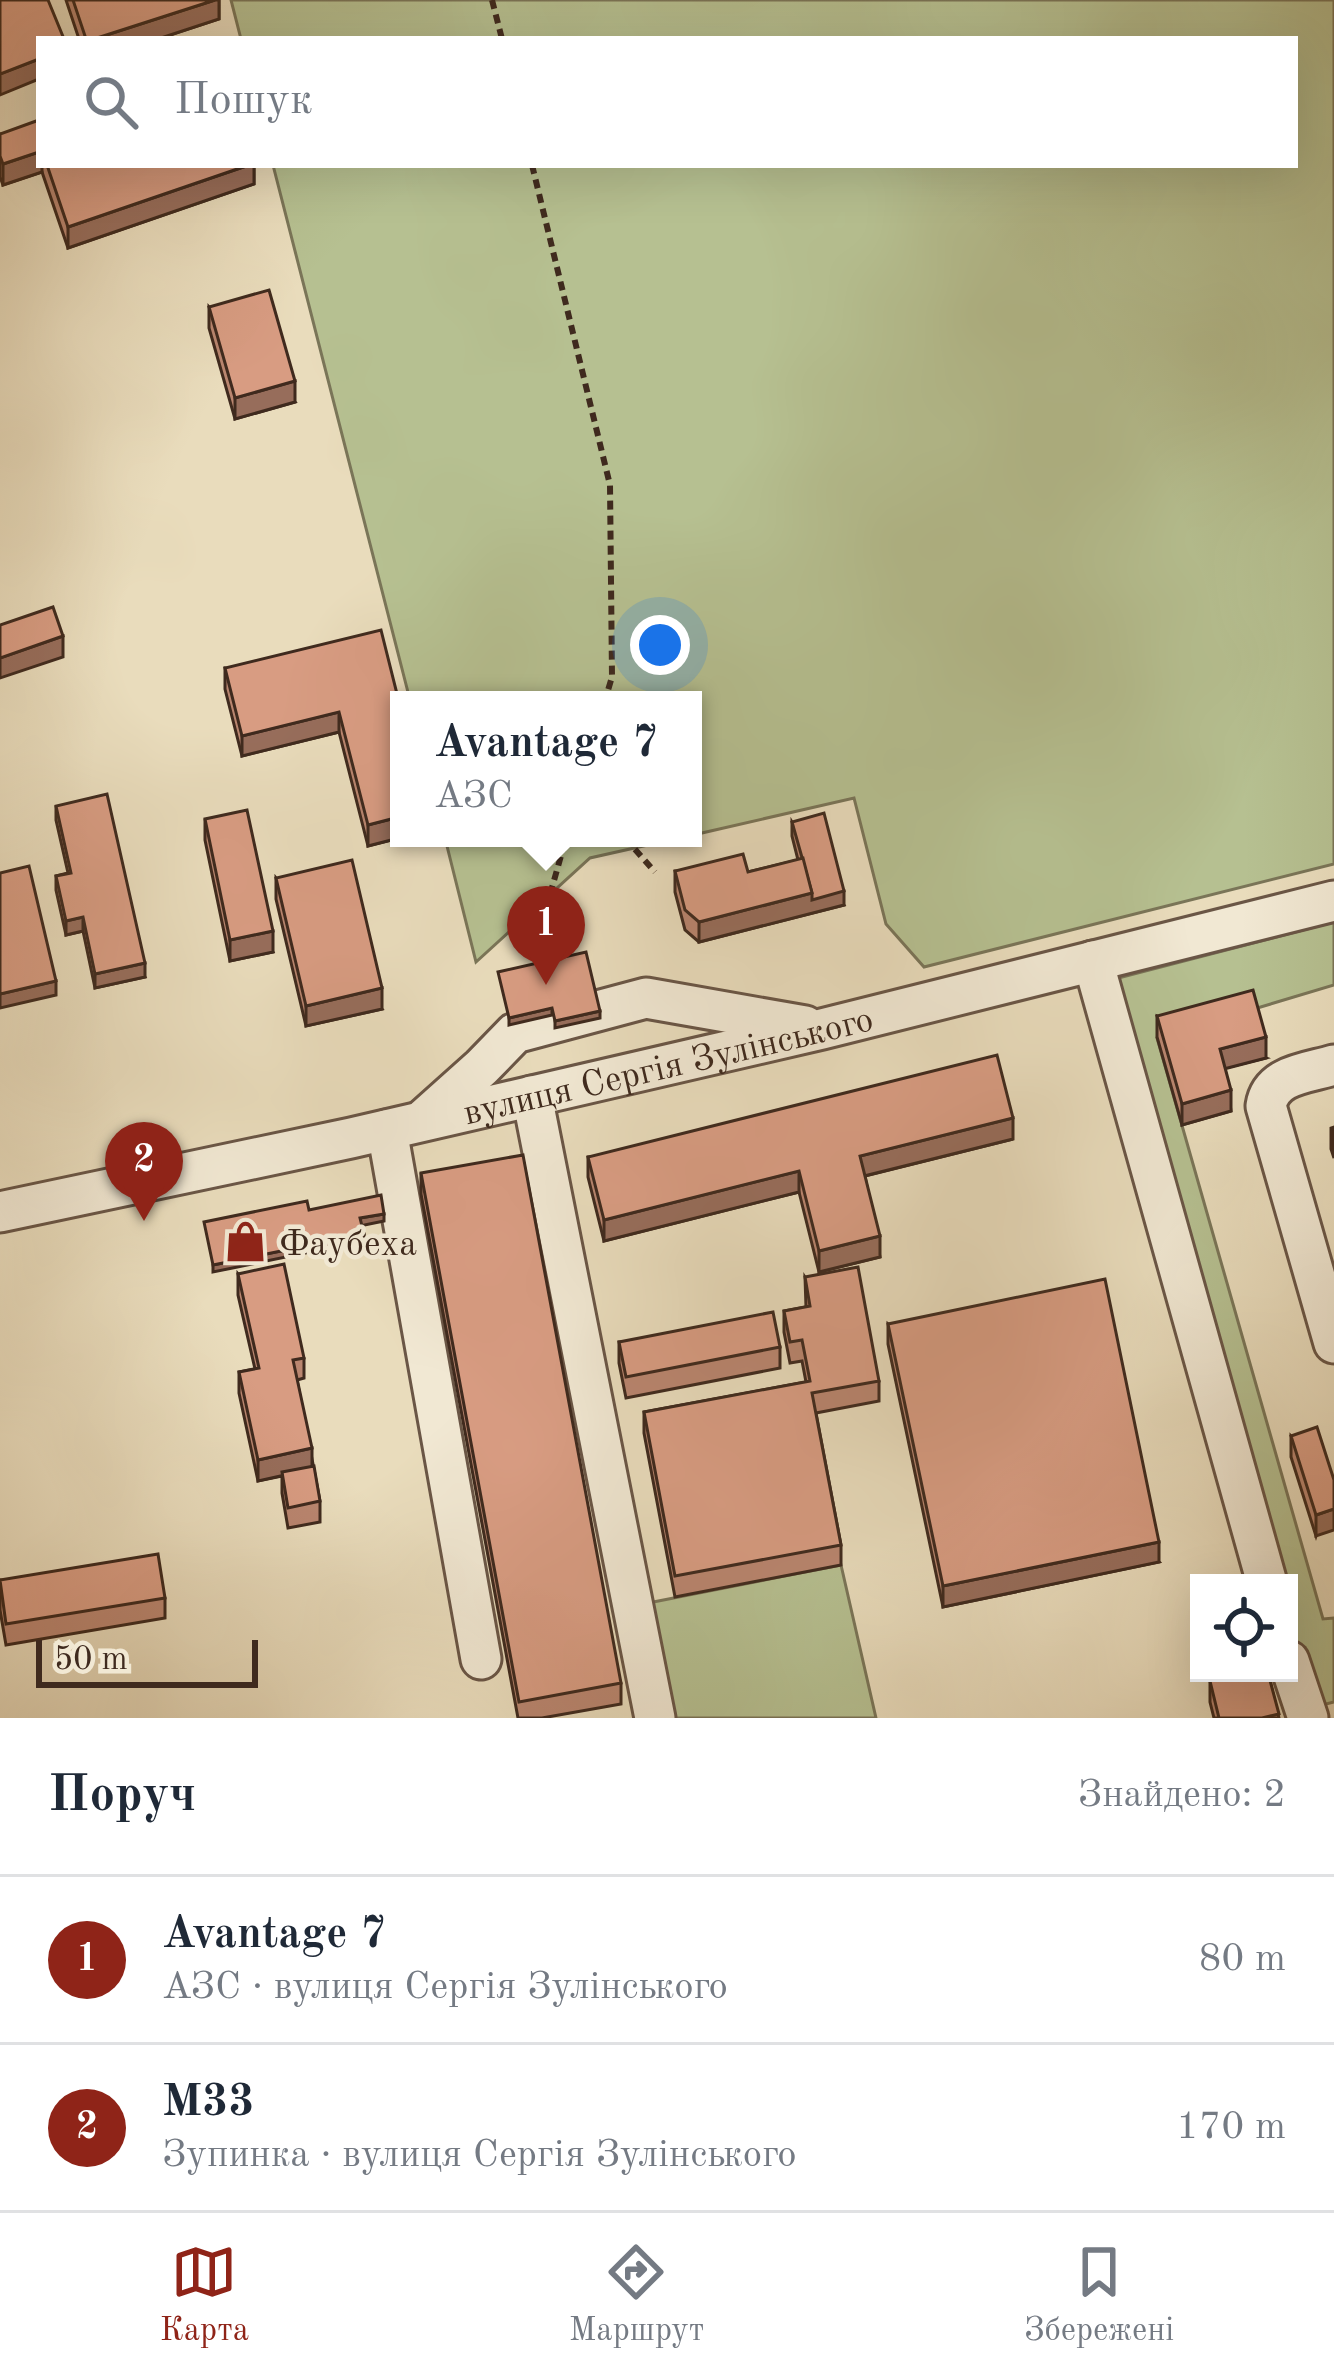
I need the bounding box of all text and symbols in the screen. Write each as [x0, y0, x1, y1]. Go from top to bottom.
search box [36, 36, 1298, 168]
icon: search [78, 69, 144, 135]
text: Пошук [174, 79, 313, 124]
your location [630, 615, 690, 675]
popup [390, 691, 702, 847]
text: Avantage 7 [434, 722, 658, 767]
text: АЗС [434, 777, 513, 816]
pin: 1 [507, 886, 585, 985]
street label: вулиця Сергія Зулінського [460, 1003, 877, 1133]
pin: 2 [105, 1122, 183, 1221]
shop icon: Фаубеха [222, 1219, 268, 1265]
place label: Фаубеха [279, 1228, 417, 1264]
map controls [1190, 1574, 1298, 1682]
button: locate [1190, 1574, 1298, 1682]
scale bar [36, 1634, 258, 1687]
text: 50 m [54, 1644, 128, 1677]
text: Поруч [48, 1771, 196, 1822]
text: Знайдено: 2 [1078, 1776, 1286, 1815]
text: Avantage 7 [162, 1913, 386, 1958]
text: 1 [76, 1940, 98, 1979]
text: 80 m [1199, 1940, 1286, 1979]
text: АЗС · вулиця Сергія Зулінського [162, 1968, 728, 2007]
text: М33 [162, 2081, 254, 2126]
text: 2 [76, 2108, 98, 2147]
text: 170 m [1176, 2108, 1286, 2147]
text: Зупинка · вулиця Сергія Зулінського [162, 2136, 797, 2175]
tab: Карта [160, 2239, 249, 2352]
tab: Маршрут [569, 2239, 704, 2352]
tab: Збережені [1024, 2239, 1174, 2352]

